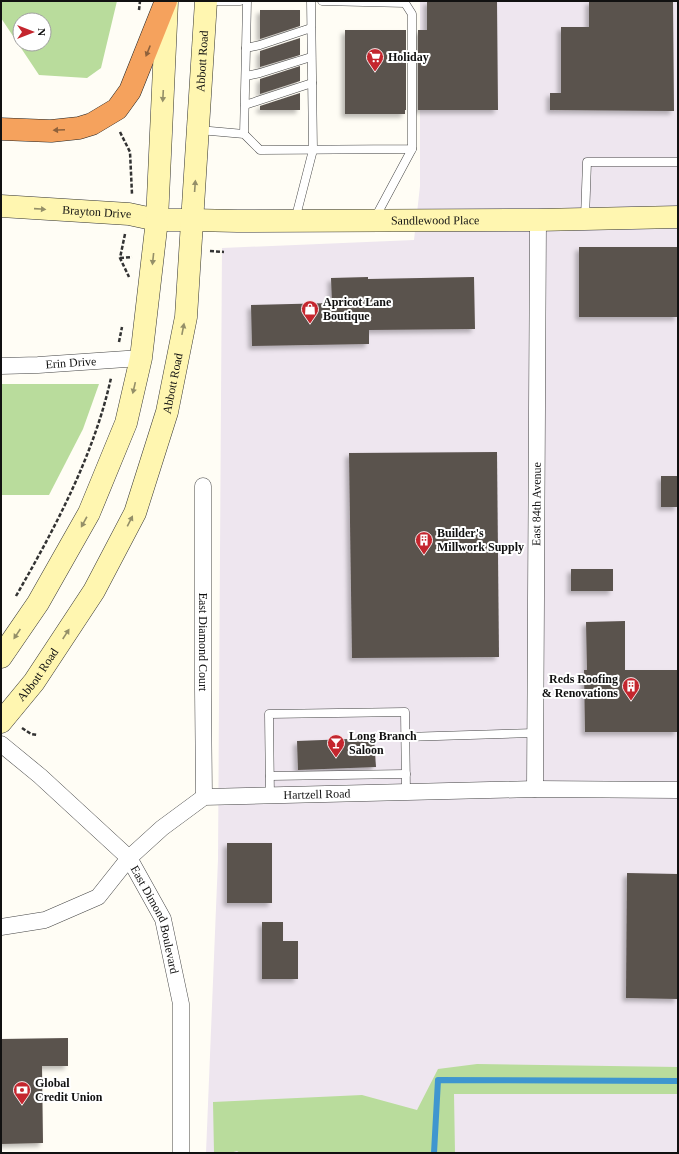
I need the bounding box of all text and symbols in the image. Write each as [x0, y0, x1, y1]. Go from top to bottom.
north arrow [12, 12, 52, 52]
text: N [36, 28, 48, 36]
street label: Abbott Road [193, 30, 211, 93]
one-way arrow [144, 45, 150, 57]
supermarket icon: Holiday [365, 47, 385, 72]
place label: Holiday [388, 50, 429, 64]
one-way arrow [159, 90, 166, 102]
one-way arrow [53, 127, 65, 134]
one-way arrow [191, 180, 198, 192]
street label: Brayton Drive [62, 203, 132, 221]
one-way arrow [34, 205, 46, 212]
street label: Sandlewood Place [391, 213, 479, 227]
one-way arrow [149, 253, 156, 265]
place label: Apricot Lane Boutique [323, 295, 392, 323]
shop icon: Apricot Lane Boutique [300, 299, 320, 324]
one-way arrow [181, 323, 187, 335]
street label: Abbott Road [160, 352, 186, 415]
street label: Erin Drive [45, 354, 97, 371]
one-way arrow [131, 382, 137, 394]
street label: East 84th Avenue [529, 462, 544, 546]
one-way arrow [80, 516, 87, 528]
one-way arrow [127, 516, 133, 527]
place label: Builder's Millwork Supply [437, 526, 524, 554]
building icon: Builder's Millwork Supply [414, 530, 434, 555]
street label: East Diamond Court [196, 593, 210, 692]
one-way arrow [13, 628, 21, 639]
one-way arrow [62, 629, 70, 639]
street label: Abbott Road [14, 646, 61, 704]
place label: Reds Roofing & Renovations [542, 672, 618, 700]
building icon: Reds Roofing & Renovations [621, 676, 641, 701]
place label: Long Branch Saloon [349, 729, 417, 757]
bar icon: Long Branch Saloon [326, 733, 346, 758]
street label: Hartzell Road [283, 786, 351, 802]
street label: East Dimond Boulevard [128, 863, 181, 975]
place label: Global Credit Union [35, 1076, 103, 1104]
bank icon: Global Credit Union [12, 1080, 32, 1105]

